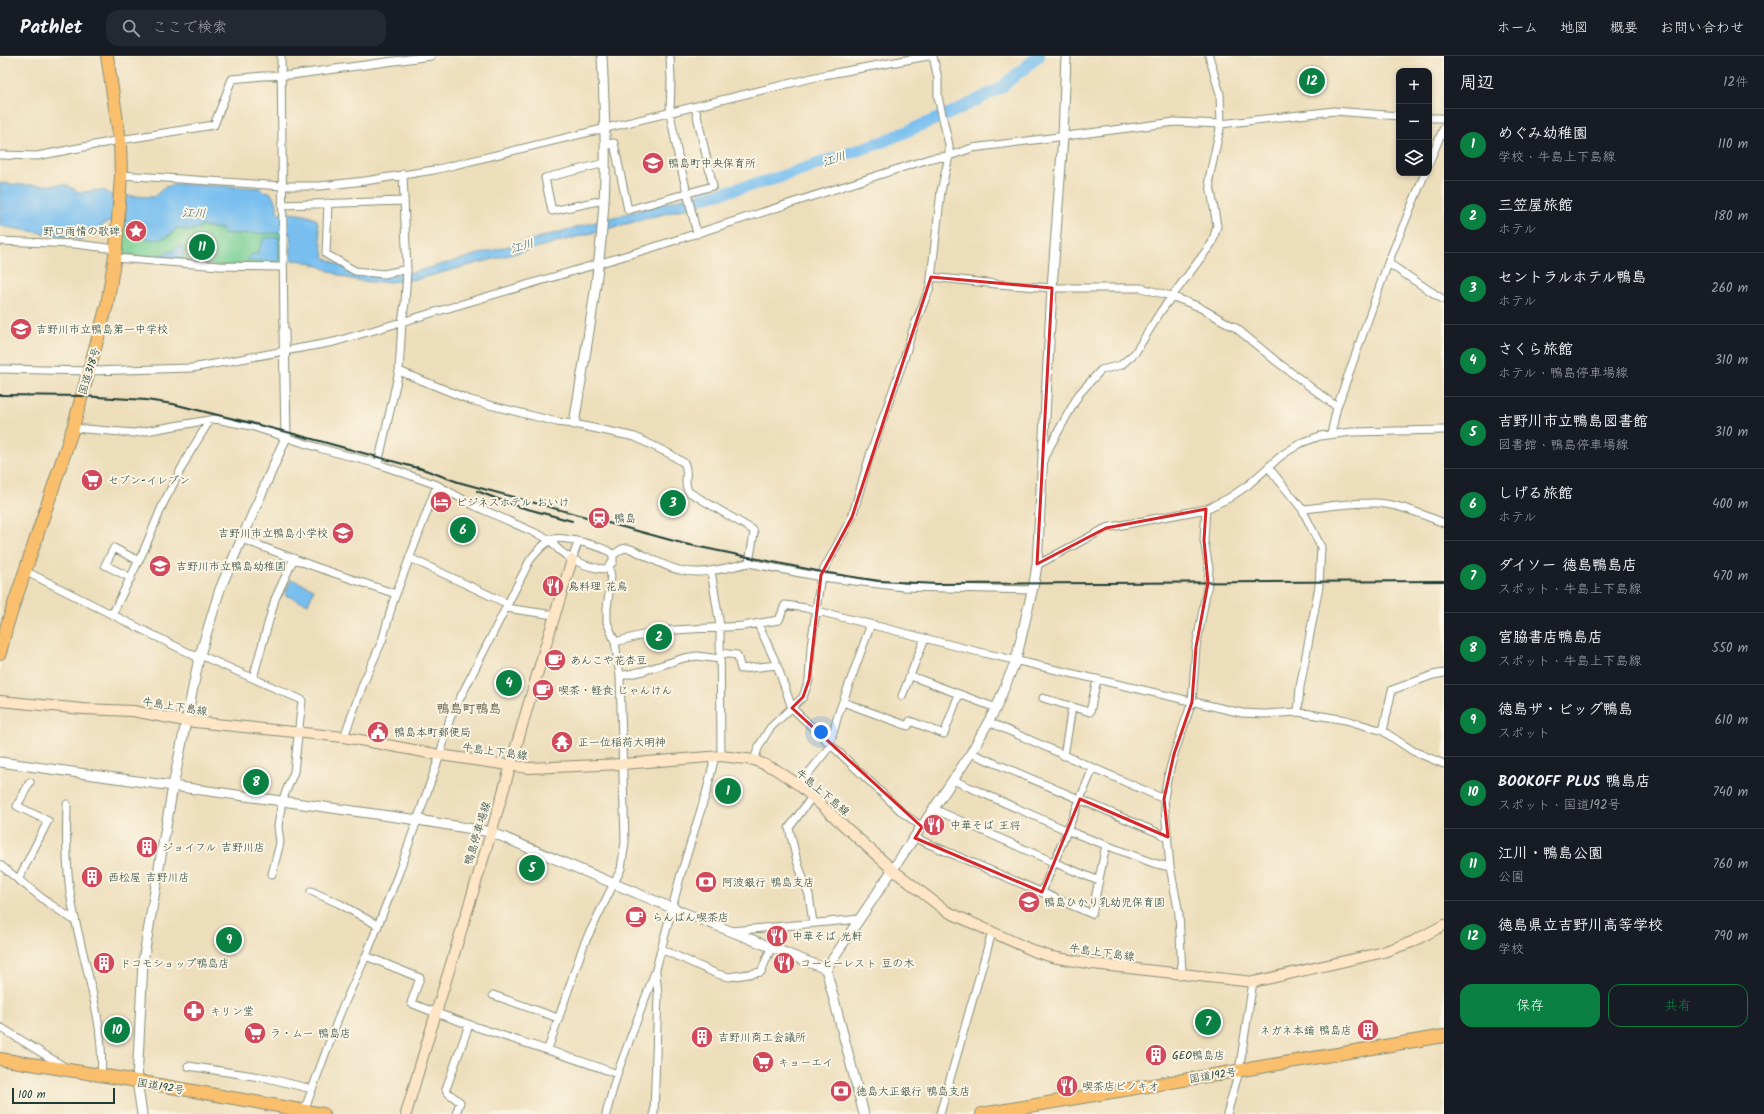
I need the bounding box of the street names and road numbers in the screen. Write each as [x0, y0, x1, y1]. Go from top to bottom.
street label: 国道318号 [74, 345, 106, 398]
street label: 牛島上下島線 [141, 693, 209, 721]
street label: 牛島上下島線 [461, 738, 529, 765]
street label: 牛島上下島線 [791, 765, 853, 821]
street label: 鴨島停車場線 [460, 799, 496, 867]
street label: 牛島上下島線 [1068, 939, 1136, 966]
street label: 国道192号 [1188, 1063, 1238, 1089]
street label: 国道192号 [136, 1074, 186, 1100]

